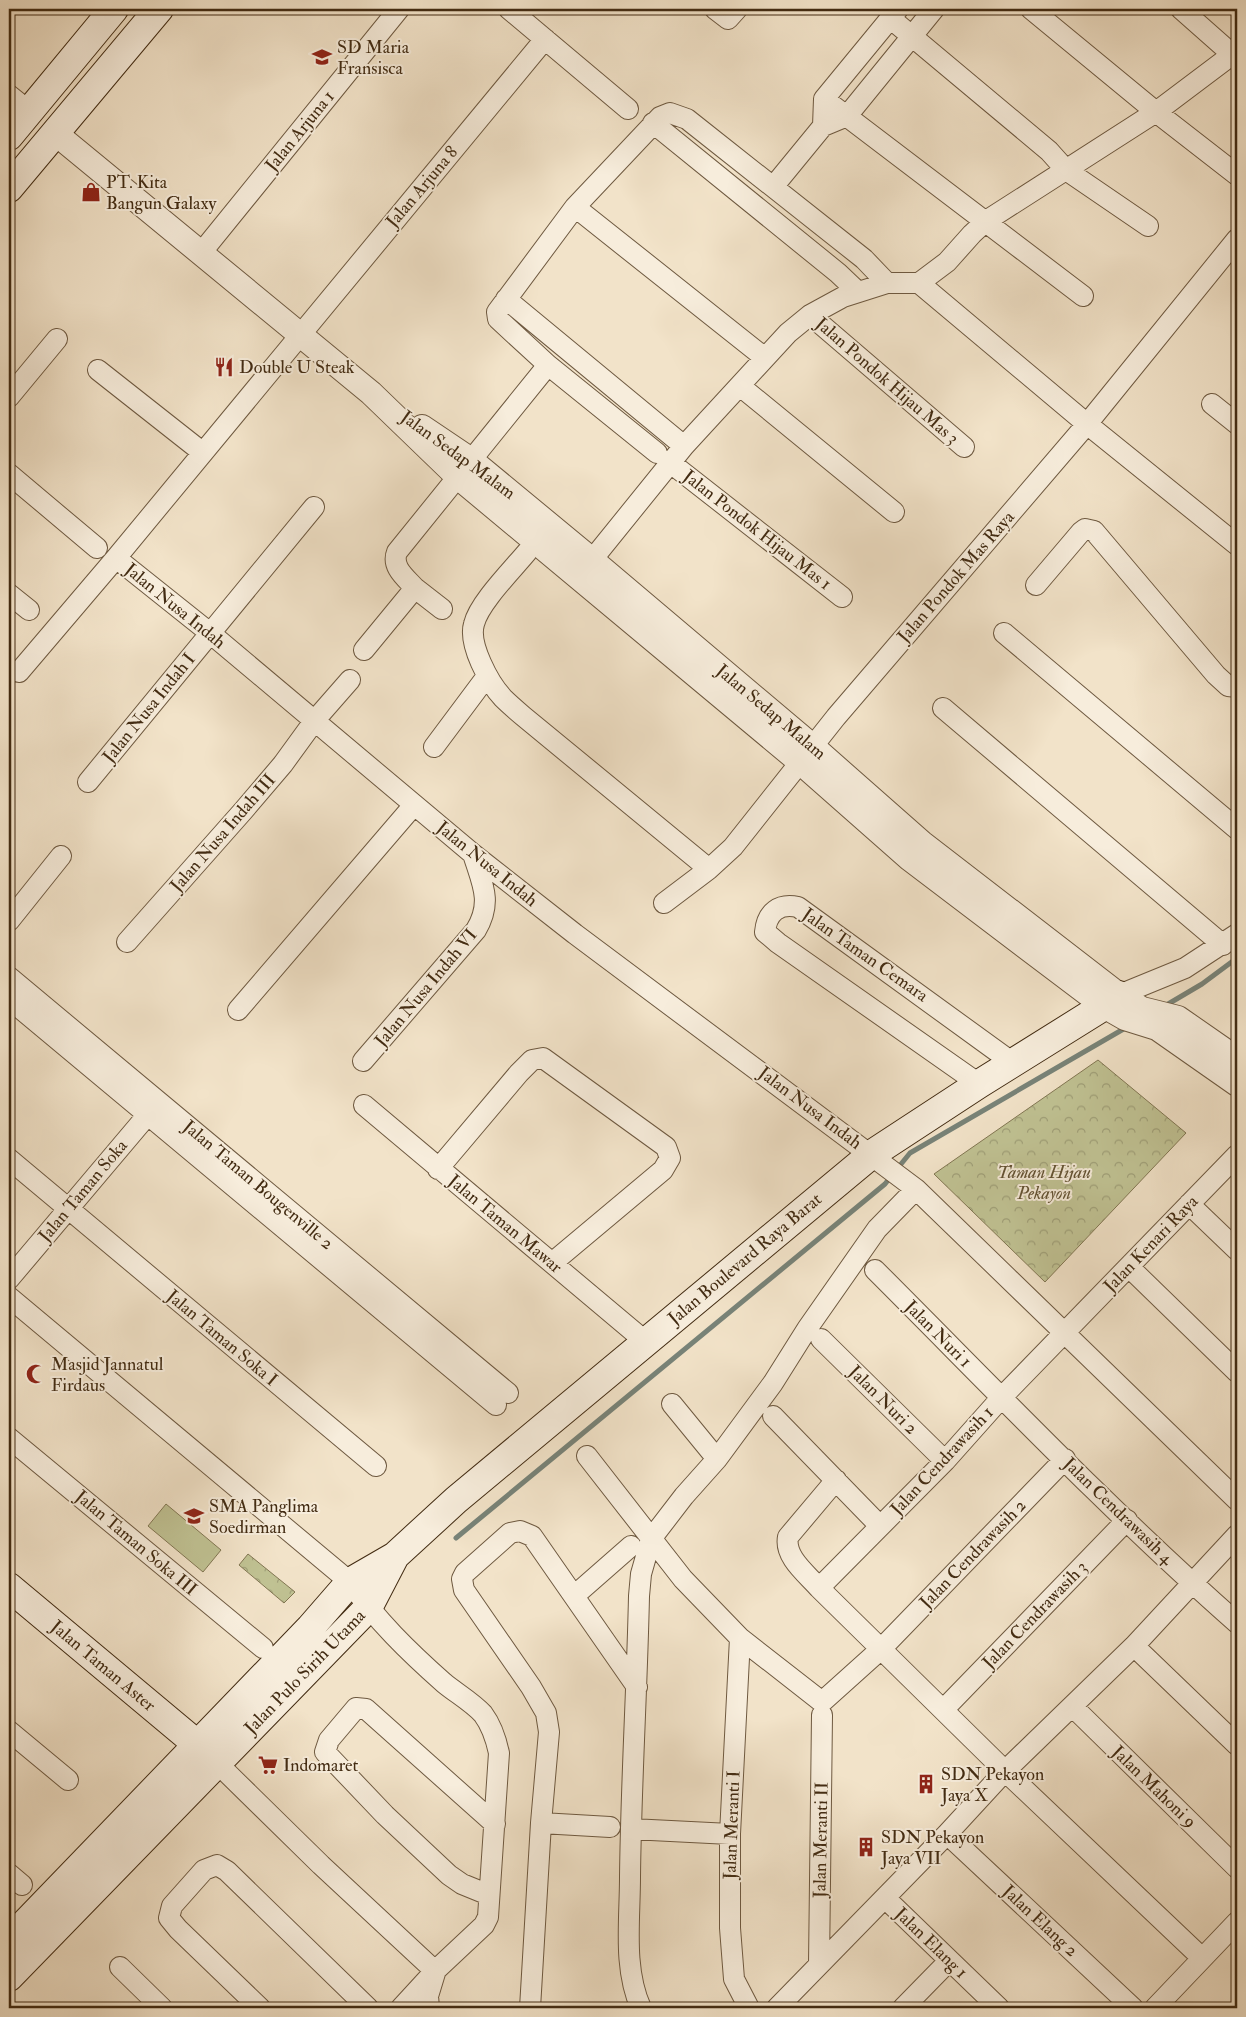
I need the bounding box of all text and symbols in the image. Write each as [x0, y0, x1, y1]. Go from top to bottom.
place label: SD Maria Fransisca [337, 36, 410, 80]
school or university icon: SD Maria Fransisca [311, 46, 333, 68]
street label: Jalan Arjuna 1 [260, 86, 340, 177]
street label: Jalan Arjuna 8 [380, 141, 463, 233]
place label: PT. Kita Bangun Galaxy [106, 171, 217, 215]
shop icon: PT. Kita Bangun Galaxy [80, 181, 102, 203]
street label: Jalan Pondok Hijau Mas 3 [810, 312, 964, 450]
restaurant icon: Double U Steak [213, 356, 235, 378]
place label: Double U Steak [239, 356, 355, 379]
street label: Jalan Sedap Malam [395, 405, 520, 505]
street label: Jalan Pondok Hijau Mas 1 [677, 464, 836, 595]
street label: Jalan Pondok Mas Raya [892, 506, 1020, 648]
street label: Jalan Nusa Indah [119, 557, 231, 654]
street label: Jalan Nusa Indah I [97, 648, 200, 768]
street label: Jalan Sedap Malam [710, 659, 831, 765]
street label: Jalan Nusa Indah III [165, 769, 281, 898]
street label: Jalan Nusa Indah [431, 815, 543, 912]
street label: Jalan Taman Cemara [797, 902, 933, 1007]
street label: Jalan Nusa Indah VI [369, 924, 482, 1053]
street label: Jalan Nusa Indah [753, 1061, 867, 1155]
street label: Jalan Taman Bougenville 2 [177, 1115, 338, 1255]
street label: Jalan Taman Soka [33, 1134, 133, 1248]
park label: Taman Hijau Pekayon [997, 1161, 1091, 1205]
street label: Jalan Taman Mawar [442, 1169, 567, 1279]
street label: Jalan Boulevard Raya Barat [663, 1188, 827, 1331]
street label: Jalan Kenari Raya [1098, 1190, 1204, 1298]
street label: Jalan Taman Soka I [161, 1284, 282, 1391]
street label: Jalan Nuri 1 [899, 1295, 977, 1373]
place label: Masjid Jannatul Firdaus [51, 1353, 164, 1397]
street label: Jalan Nuri 2 [843, 1360, 923, 1440]
mosque icon: Masjid Jannatul Firdaus [25, 1363, 47, 1385]
street label: Jalan Cendrawasih 1 [885, 1402, 999, 1521]
street label: Jalan Cendrawasih 4 [1057, 1452, 1179, 1570]
street label: Jalan Taman Soka III [69, 1484, 202, 1601]
street label: Jalan Cendrawasih 2 [914, 1494, 1031, 1614]
place label: SMA Panglima Soedirman [209, 1495, 319, 1539]
school or university icon: SMA Panglima Soedirman [183, 1505, 205, 1527]
street label: Jalan Cendrawasih 3 [977, 1556, 1092, 1675]
street label: Jalan Pulo Sirih Utama [239, 1604, 371, 1740]
street label: Jalan Taman Aster [45, 1615, 161, 1717]
street label: Jalan Mahoni 9 [1106, 1740, 1201, 1833]
supermarket icon: Indomaret [257, 1754, 279, 1776]
place label: Indomaret [283, 1754, 359, 1777]
place label: SDN Pekayon Jaya X [940, 1763, 1044, 1807]
street label: Jalan Meranti I [719, 1770, 745, 1881]
building icon: SDN Pekayon Jaya X [915, 1773, 937, 1795]
street label: Jalan Meranti II [808, 1782, 834, 1899]
place label: SDN Pekayon Jaya VII [880, 1826, 984, 1870]
building icon: SDN Pekayon Jaya VII [855, 1836, 877, 1858]
street label: Jalan Elang 2 [997, 1879, 1083, 1962]
street label: Jalan Elang 1 [889, 1902, 972, 1983]

